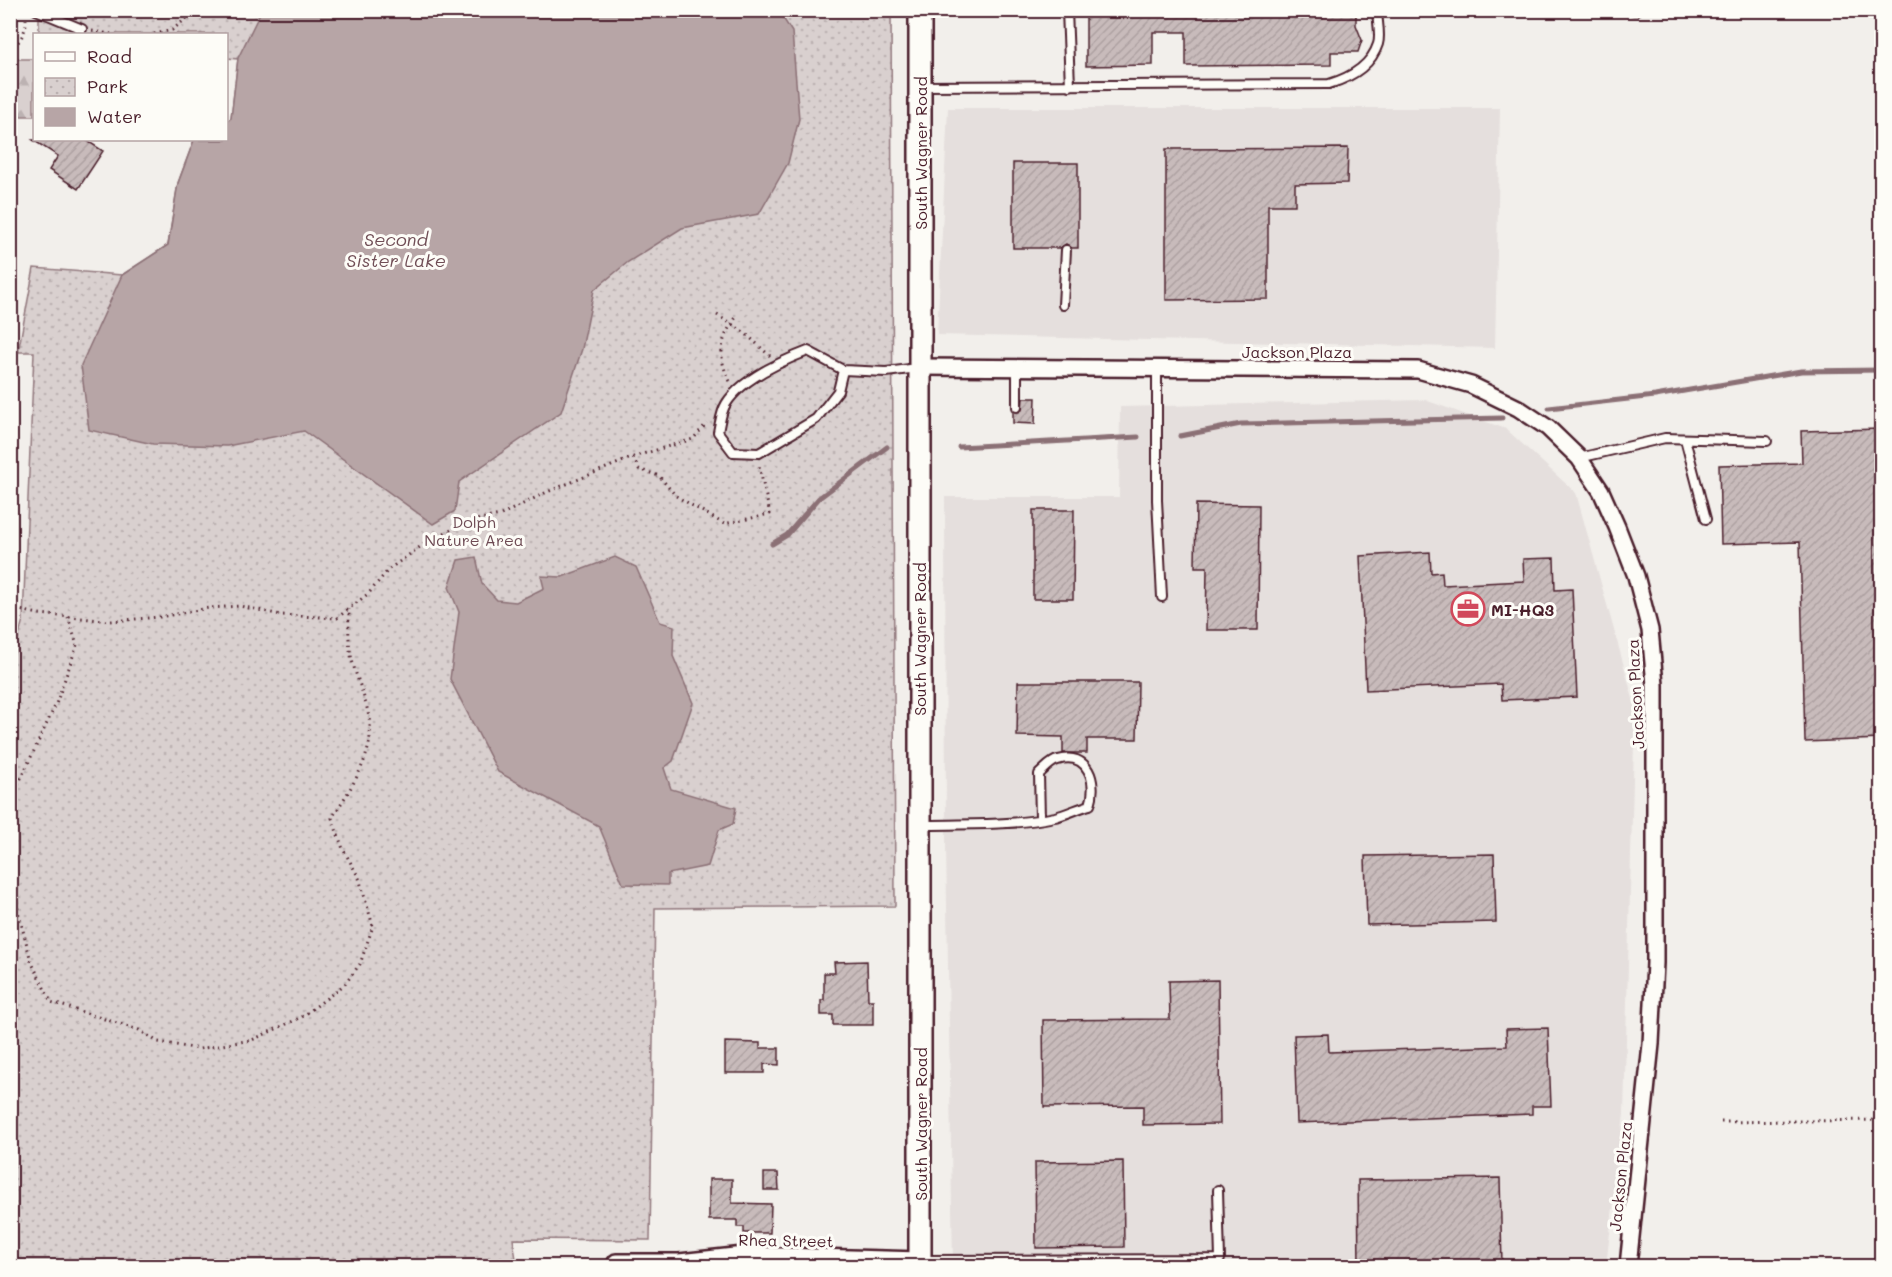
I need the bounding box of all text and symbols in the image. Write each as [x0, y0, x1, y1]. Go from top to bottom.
legend [33, 33, 228, 141]
text: Road [87, 44, 132, 68]
text: Park [87, 74, 128, 98]
street label: South Wagner Road [910, 76, 931, 230]
text: Water [87, 104, 142, 128]
water label: Second Sister Lake [346, 227, 446, 272]
street label: Jackson Plaza [1242, 341, 1352, 362]
park label: Dolph Nature Area [424, 511, 524, 550]
street label: South Wagner Road [909, 562, 930, 716]
office icon: MI-HQ3 [1450, 591, 1486, 627]
place label: MI-HQ3 [1491, 599, 1555, 620]
street label: Jackson Plaza [1622, 638, 1648, 750]
street label: South Wagner Road [910, 1047, 931, 1201]
street label: Jackson Plaza [1604, 1120, 1636, 1232]
street label: Rhea Street [738, 1229, 834, 1251]

